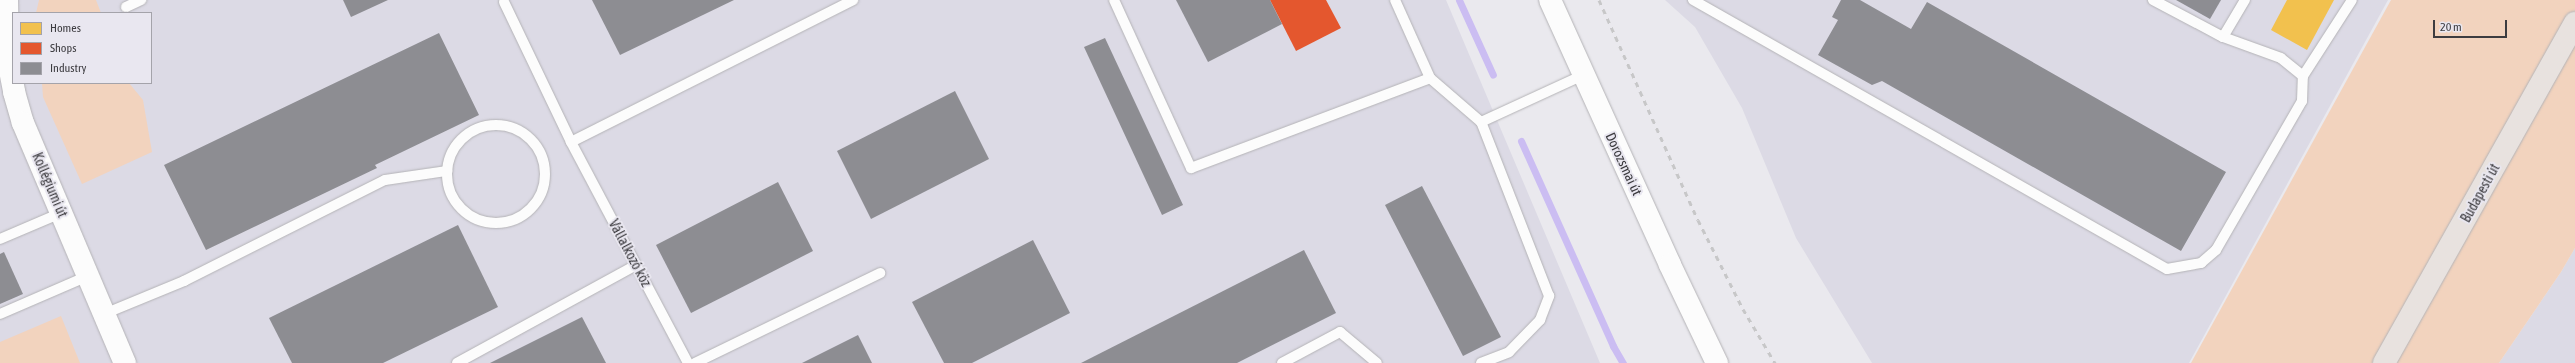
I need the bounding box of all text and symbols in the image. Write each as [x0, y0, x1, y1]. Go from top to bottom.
legend [12, 12, 152, 84]
scale bar [2435, 12, 2509, 38]
text: 20 m [2440, 20, 2462, 34]
text: Homes [50, 21, 81, 35]
text: Shops [50, 41, 76, 55]
text: Industry [50, 61, 87, 75]
street label: Dorozsmai út [1602, 130, 1646, 198]
street label: Kollégiumi út [29, 150, 71, 220]
street label: Budapesti út [2457, 161, 2503, 225]
street label: Vállalkozó köz [605, 217, 655, 289]

